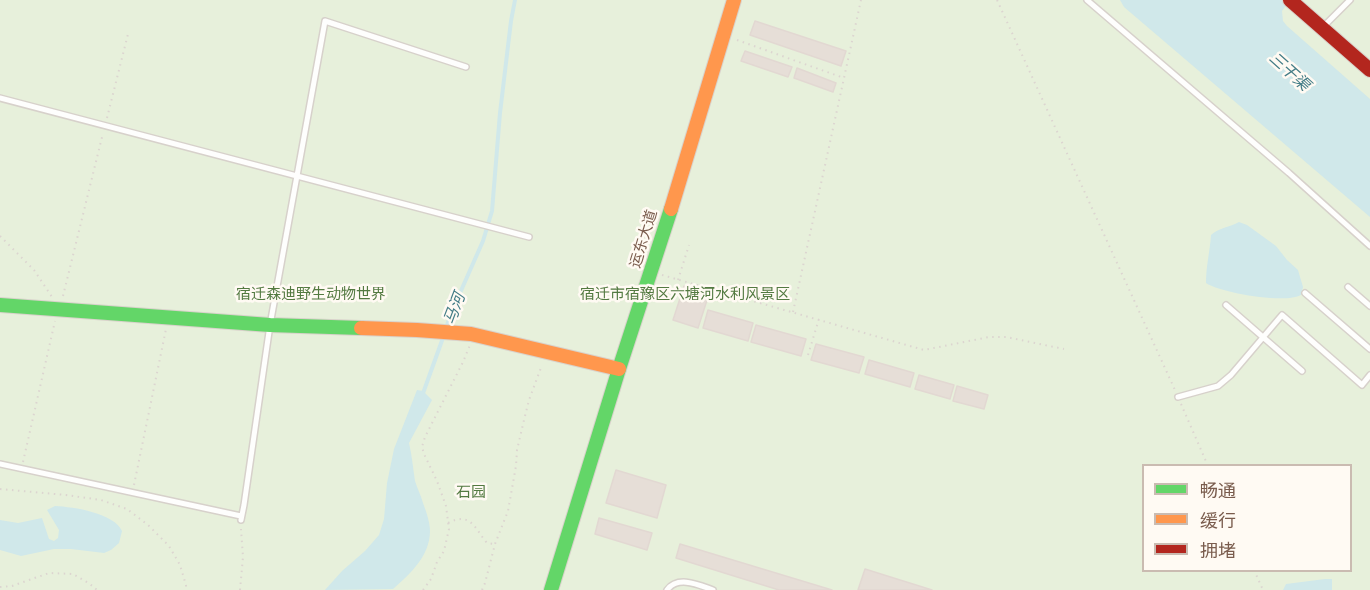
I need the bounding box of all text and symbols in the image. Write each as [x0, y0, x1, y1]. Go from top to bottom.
water label: 三干渠 [1265, 49, 1313, 95]
street label: 运东大道 [627, 208, 661, 270]
park label: 宿迁森迪野生动物世界 [236, 286, 386, 304]
park label: 宿迁市宿豫区六塘河水利风景区 [580, 286, 790, 304]
water label: 马河 [440, 291, 470, 327]
legend [1142, 464, 1352, 572]
text: 畅通 [1200, 480, 1236, 502]
park label: 石园 [456, 484, 486, 502]
text: 缓行 [1200, 510, 1236, 532]
text: 拥堵 [1200, 540, 1236, 562]

